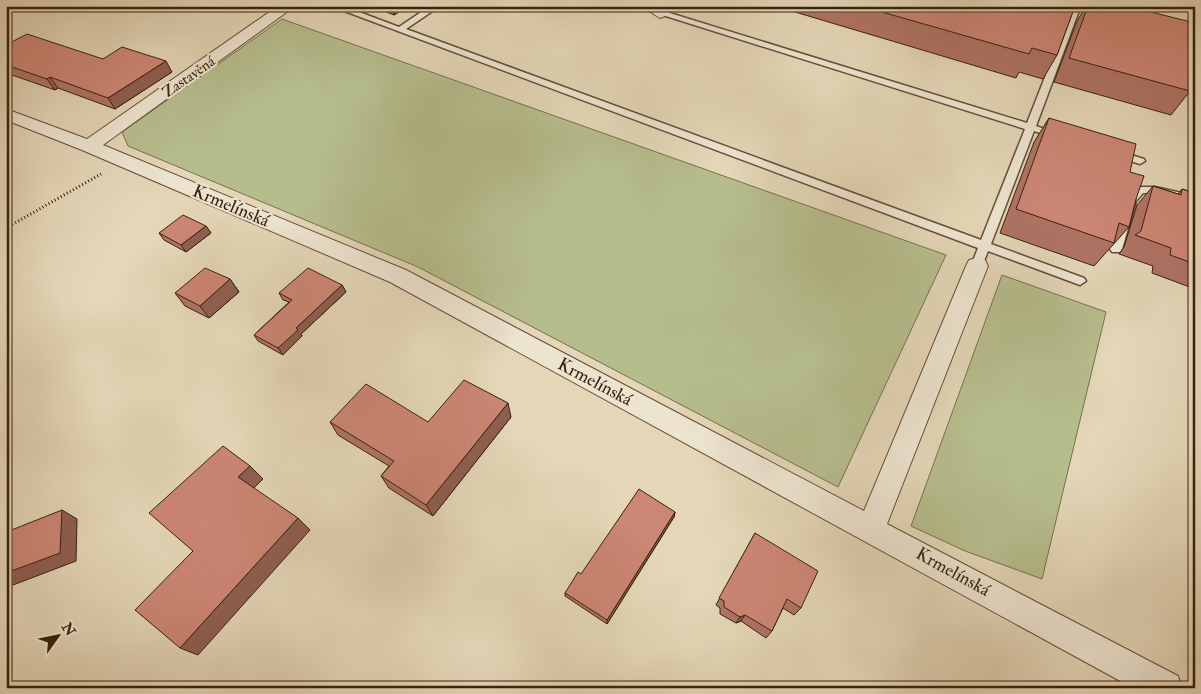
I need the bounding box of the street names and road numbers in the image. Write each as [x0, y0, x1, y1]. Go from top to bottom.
street label: Zastavěná [159, 52, 220, 102]
street label: Krmelínská [189, 180, 274, 233]
street label: Krmelínská [554, 353, 637, 412]
street label: Krmelínská [912, 542, 995, 602]

